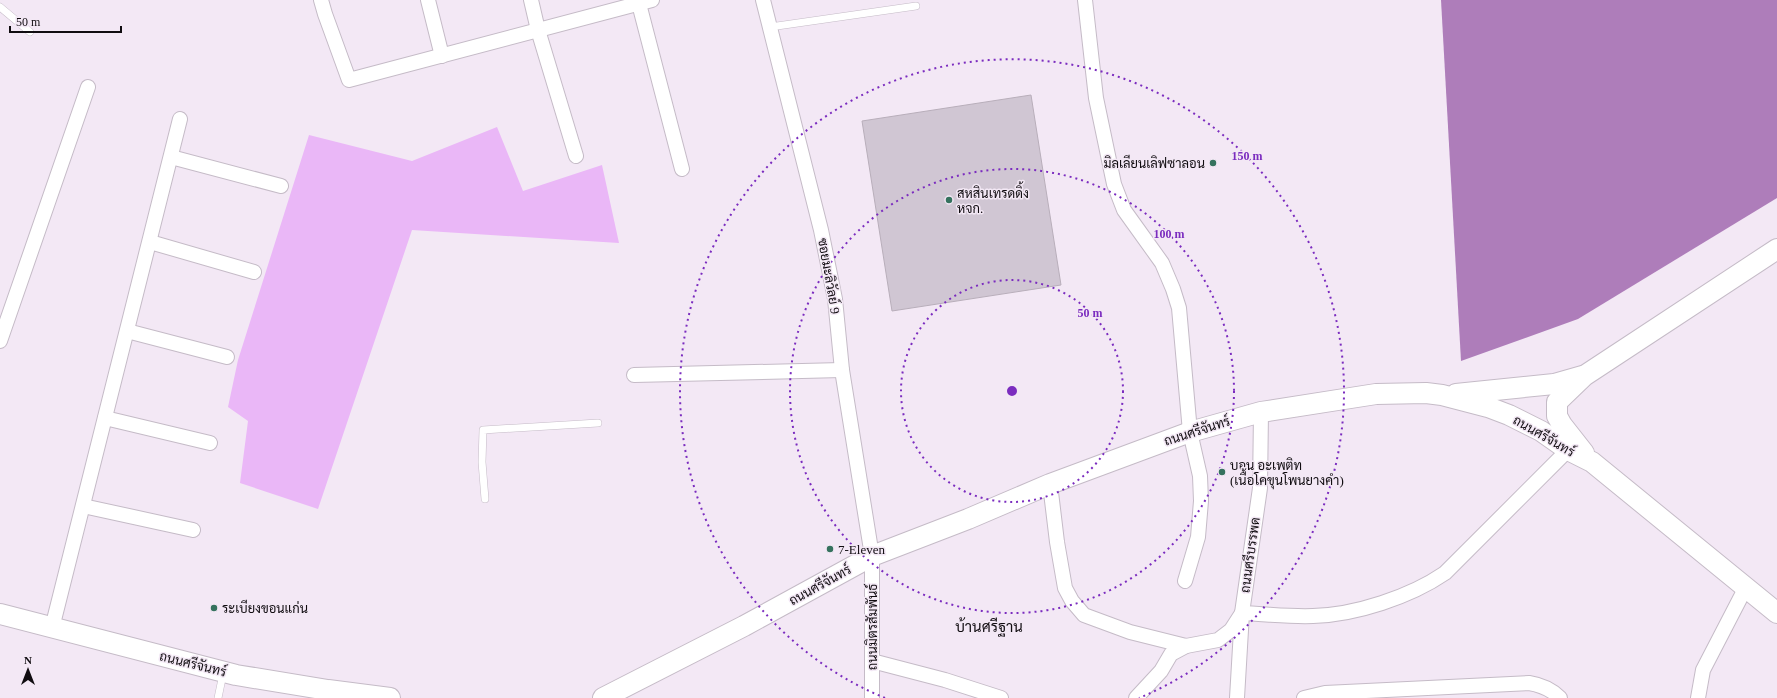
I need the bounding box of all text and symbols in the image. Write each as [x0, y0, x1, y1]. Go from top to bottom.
scale bar [10, 8, 121, 34]
text: 50 m [16, 15, 41, 29]
text: 150 m [1232, 149, 1263, 163]
place label: มิลเลียนเลิฟซาลอน [1103, 154, 1205, 171]
marker: มิลเลียนเลิฟซาลอน [1208, 158, 1218, 168]
place label: สหสินเทรดดิ้ง หจก. [957, 181, 1029, 216]
marker: สหสินเทรดดิ้ง หจก. [944, 195, 954, 205]
text: 100 m [1154, 227, 1185, 241]
street label: ซอยมะลิวัลย์ 9 [815, 236, 845, 315]
text: 50 m [1078, 306, 1103, 320]
centre of rings [1005, 384, 1019, 398]
street label: ถนนศรีจันทร์ [1161, 411, 1232, 449]
street label: ถนนศรีจันทร์ [1511, 411, 1578, 460]
place label: บอน อะเพติท (เนื้อโคขุนโพนยางคำ) [1230, 457, 1344, 490]
marker: บอน อะเพติท (เนื้อโคขุนโพนยางคำ) [1217, 467, 1227, 477]
street label: ถนนศรีบรรพด [1235, 516, 1263, 594]
place label: 7-Eleven [838, 542, 885, 557]
marker: 7-Eleven [825, 544, 835, 554]
street label: ถนนศรีจันทร์ [785, 560, 854, 608]
street label: ถนนมิตรสัมพันธ์ [863, 584, 880, 670]
place label: ระเบียงขอนแก่น [222, 599, 308, 616]
marker: ระเบียงขอนแก่น [209, 603, 219, 613]
district label: บ้านศรีฐาน [955, 617, 1023, 637]
street label: ถนนศรีจันทร์ [158, 646, 229, 680]
north arrow [8, 650, 48, 690]
text: N [24, 654, 32, 666]

